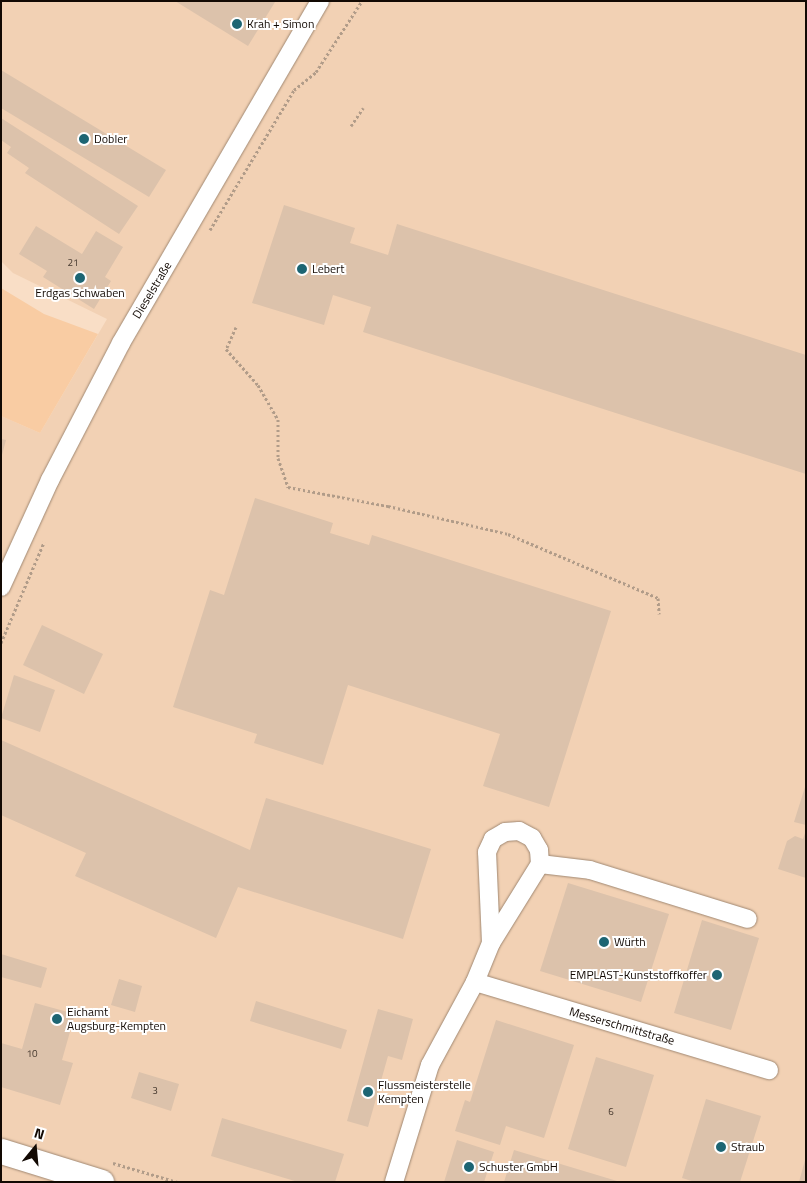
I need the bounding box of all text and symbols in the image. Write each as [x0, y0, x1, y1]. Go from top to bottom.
place label: Krah + Simon [247, 17, 314, 31]
marker: Krah + Simon [231, 18, 243, 30]
place label: Dobler [94, 132, 127, 146]
marker: Dobler [78, 133, 90, 145]
house number: 21 [67, 257, 79, 269]
street label: Dieselstraße [129, 259, 175, 321]
place label: Lebert [312, 262, 344, 276]
marker: Lebert [296, 263, 308, 275]
marker: Erdgas Schwaben [74, 272, 86, 284]
place label: Erdgas Schwaben [35, 286, 125, 300]
place label: Würth [614, 935, 646, 949]
marker: Würth [598, 936, 610, 948]
place label: EMPLAST-Kunststoffkoffer [570, 968, 707, 982]
marker: EMPLAST-Kunststoffkoffer [711, 969, 723, 981]
street label: Messerschmittstraße [568, 1004, 676, 1048]
place label: Eichamt Augsburg-Kempten [67, 1005, 166, 1033]
marker: Eichamt Augsburg-Kempten [51, 1013, 63, 1025]
house number: 10 [26, 1048, 38, 1060]
place label: Flussmeisterstelle Kempten [378, 1078, 471, 1106]
house number: 3 [152, 1085, 158, 1097]
marker: Flussmeisterstelle Kempten [362, 1086, 374, 1098]
house number: 6 [608, 1106, 614, 1118]
text: N [32, 1122, 47, 1145]
north arrow [10, 1123, 60, 1173]
place label: Straub [731, 1140, 764, 1154]
marker: Straub [715, 1141, 727, 1153]
place label: Schuster GmbH [479, 1160, 558, 1174]
marker: Schuster GmbH [463, 1161, 475, 1173]

